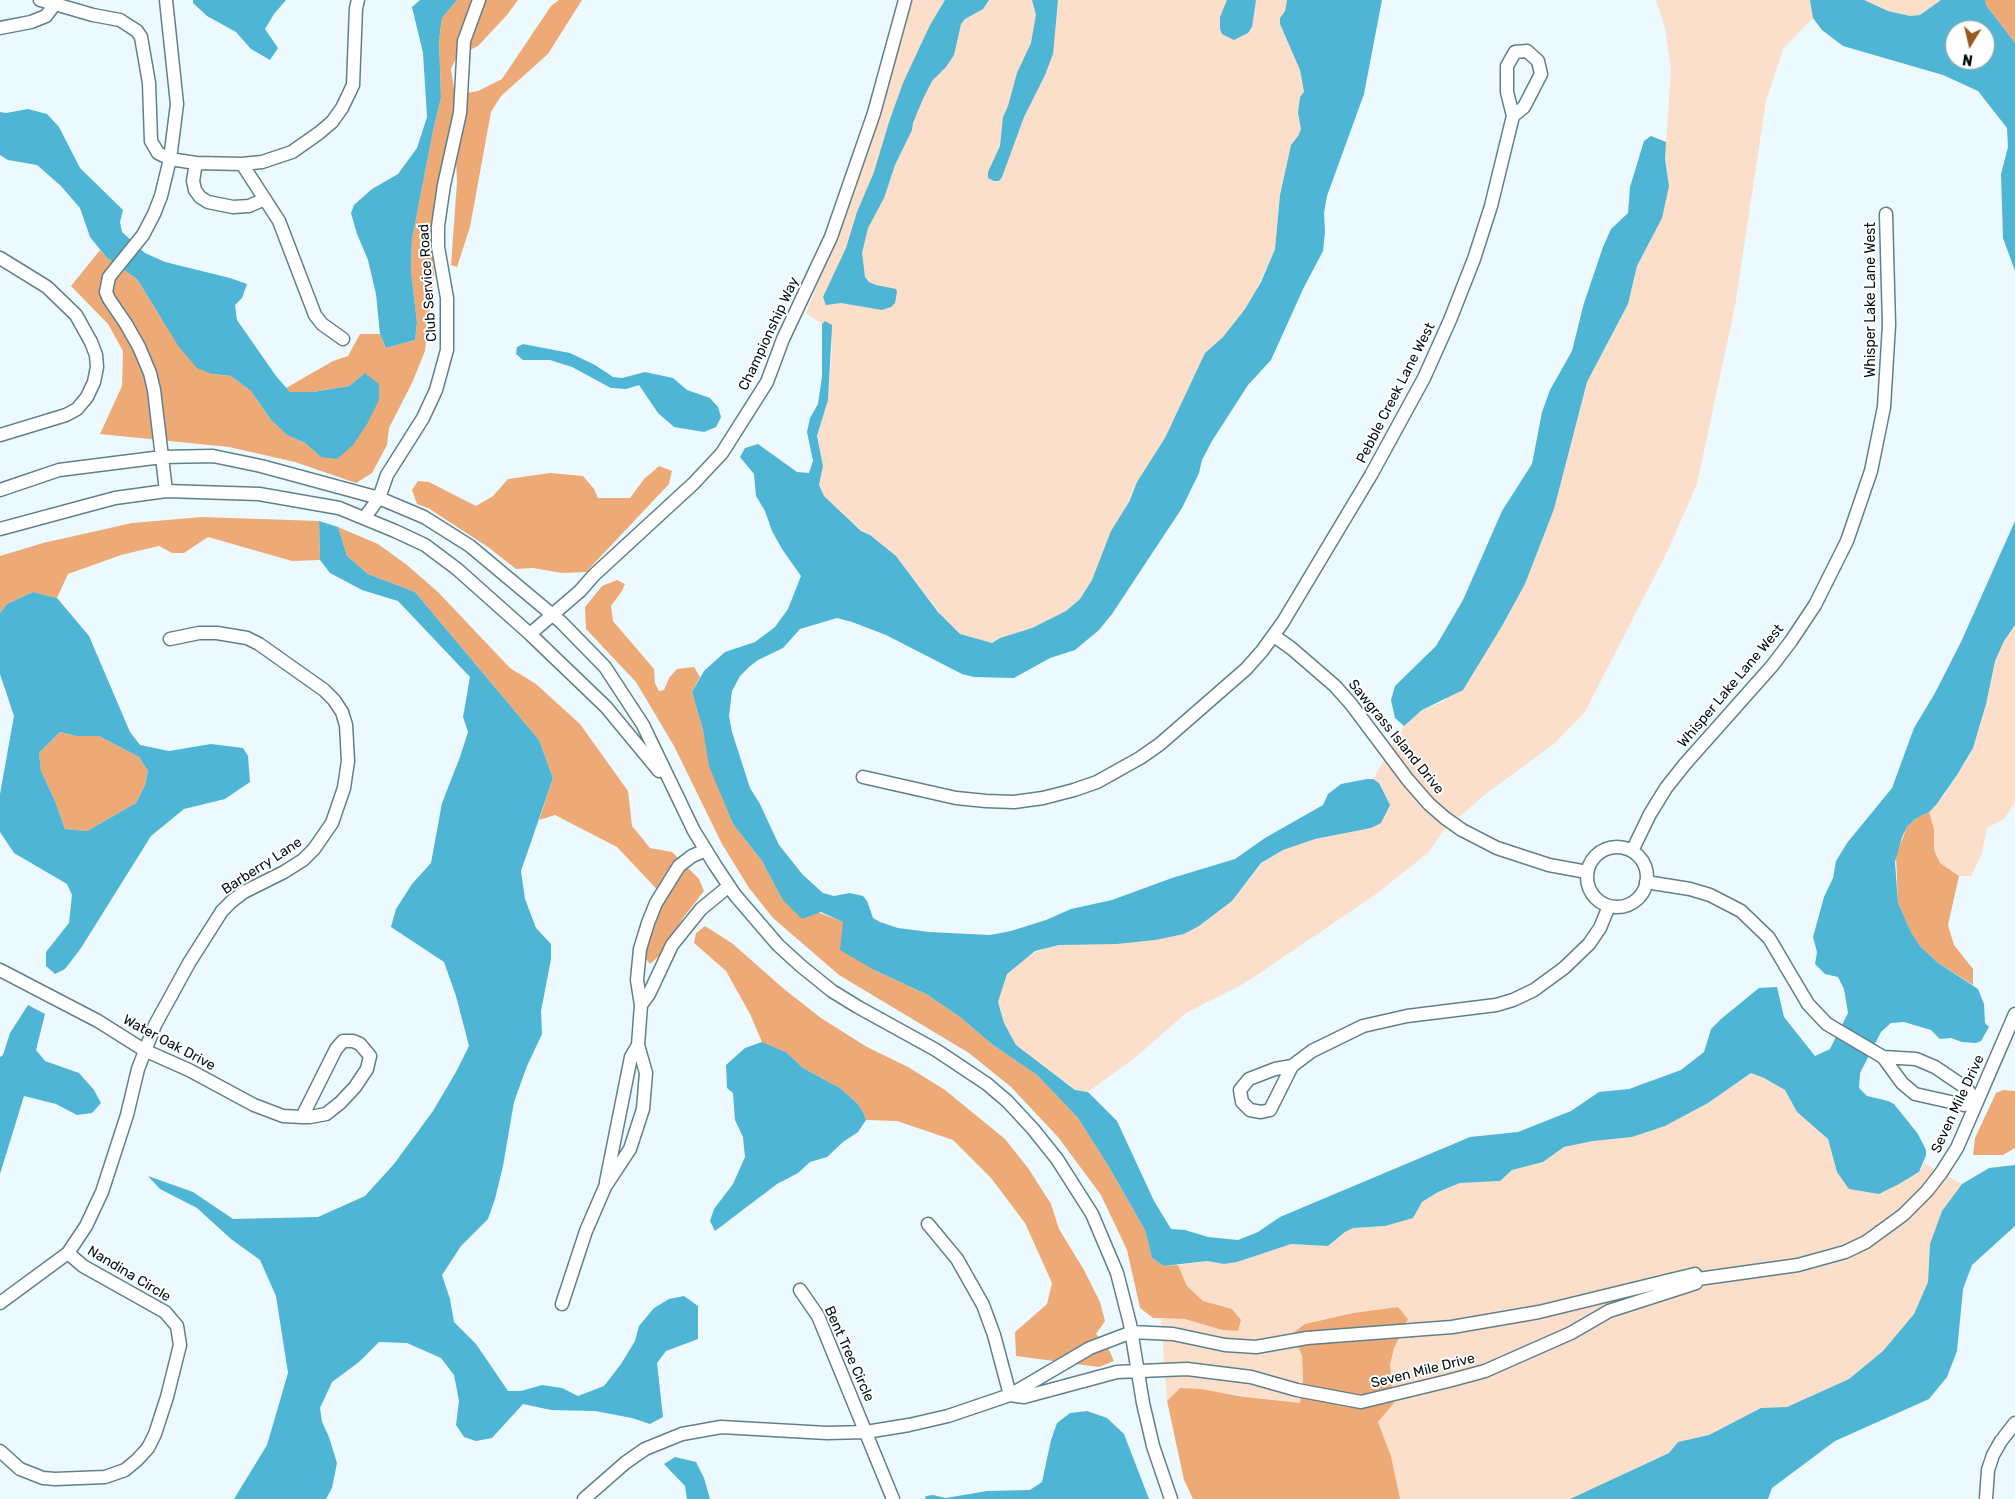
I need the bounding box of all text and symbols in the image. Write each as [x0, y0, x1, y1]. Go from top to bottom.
north arrow [1945, 20, 1995, 70]
text: N [1961, 50, 1974, 69]
street label: Whisper Lake Lane West [1863, 222, 1879, 378]
street label: Club Service Road [416, 224, 440, 342]
street label: Championship Way [735, 275, 803, 393]
street label: Pebble Creek Lane West [1353, 320, 1439, 466]
street label: Whisper Lake Lane West [1675, 621, 1787, 751]
street label: Sawgrass Island Drive [1345, 676, 1447, 798]
street label: Barberry Lane [219, 834, 305, 898]
street label: Water Oak Drive [120, 1012, 218, 1074]
street label: Seven Mile Drive [1928, 1052, 1988, 1156]
street label: Nandina Circle [84, 1243, 174, 1305]
street label: Bent Tree Circle [820, 1304, 878, 1404]
street label: Seven Mile Drive [1369, 1350, 1477, 1392]

